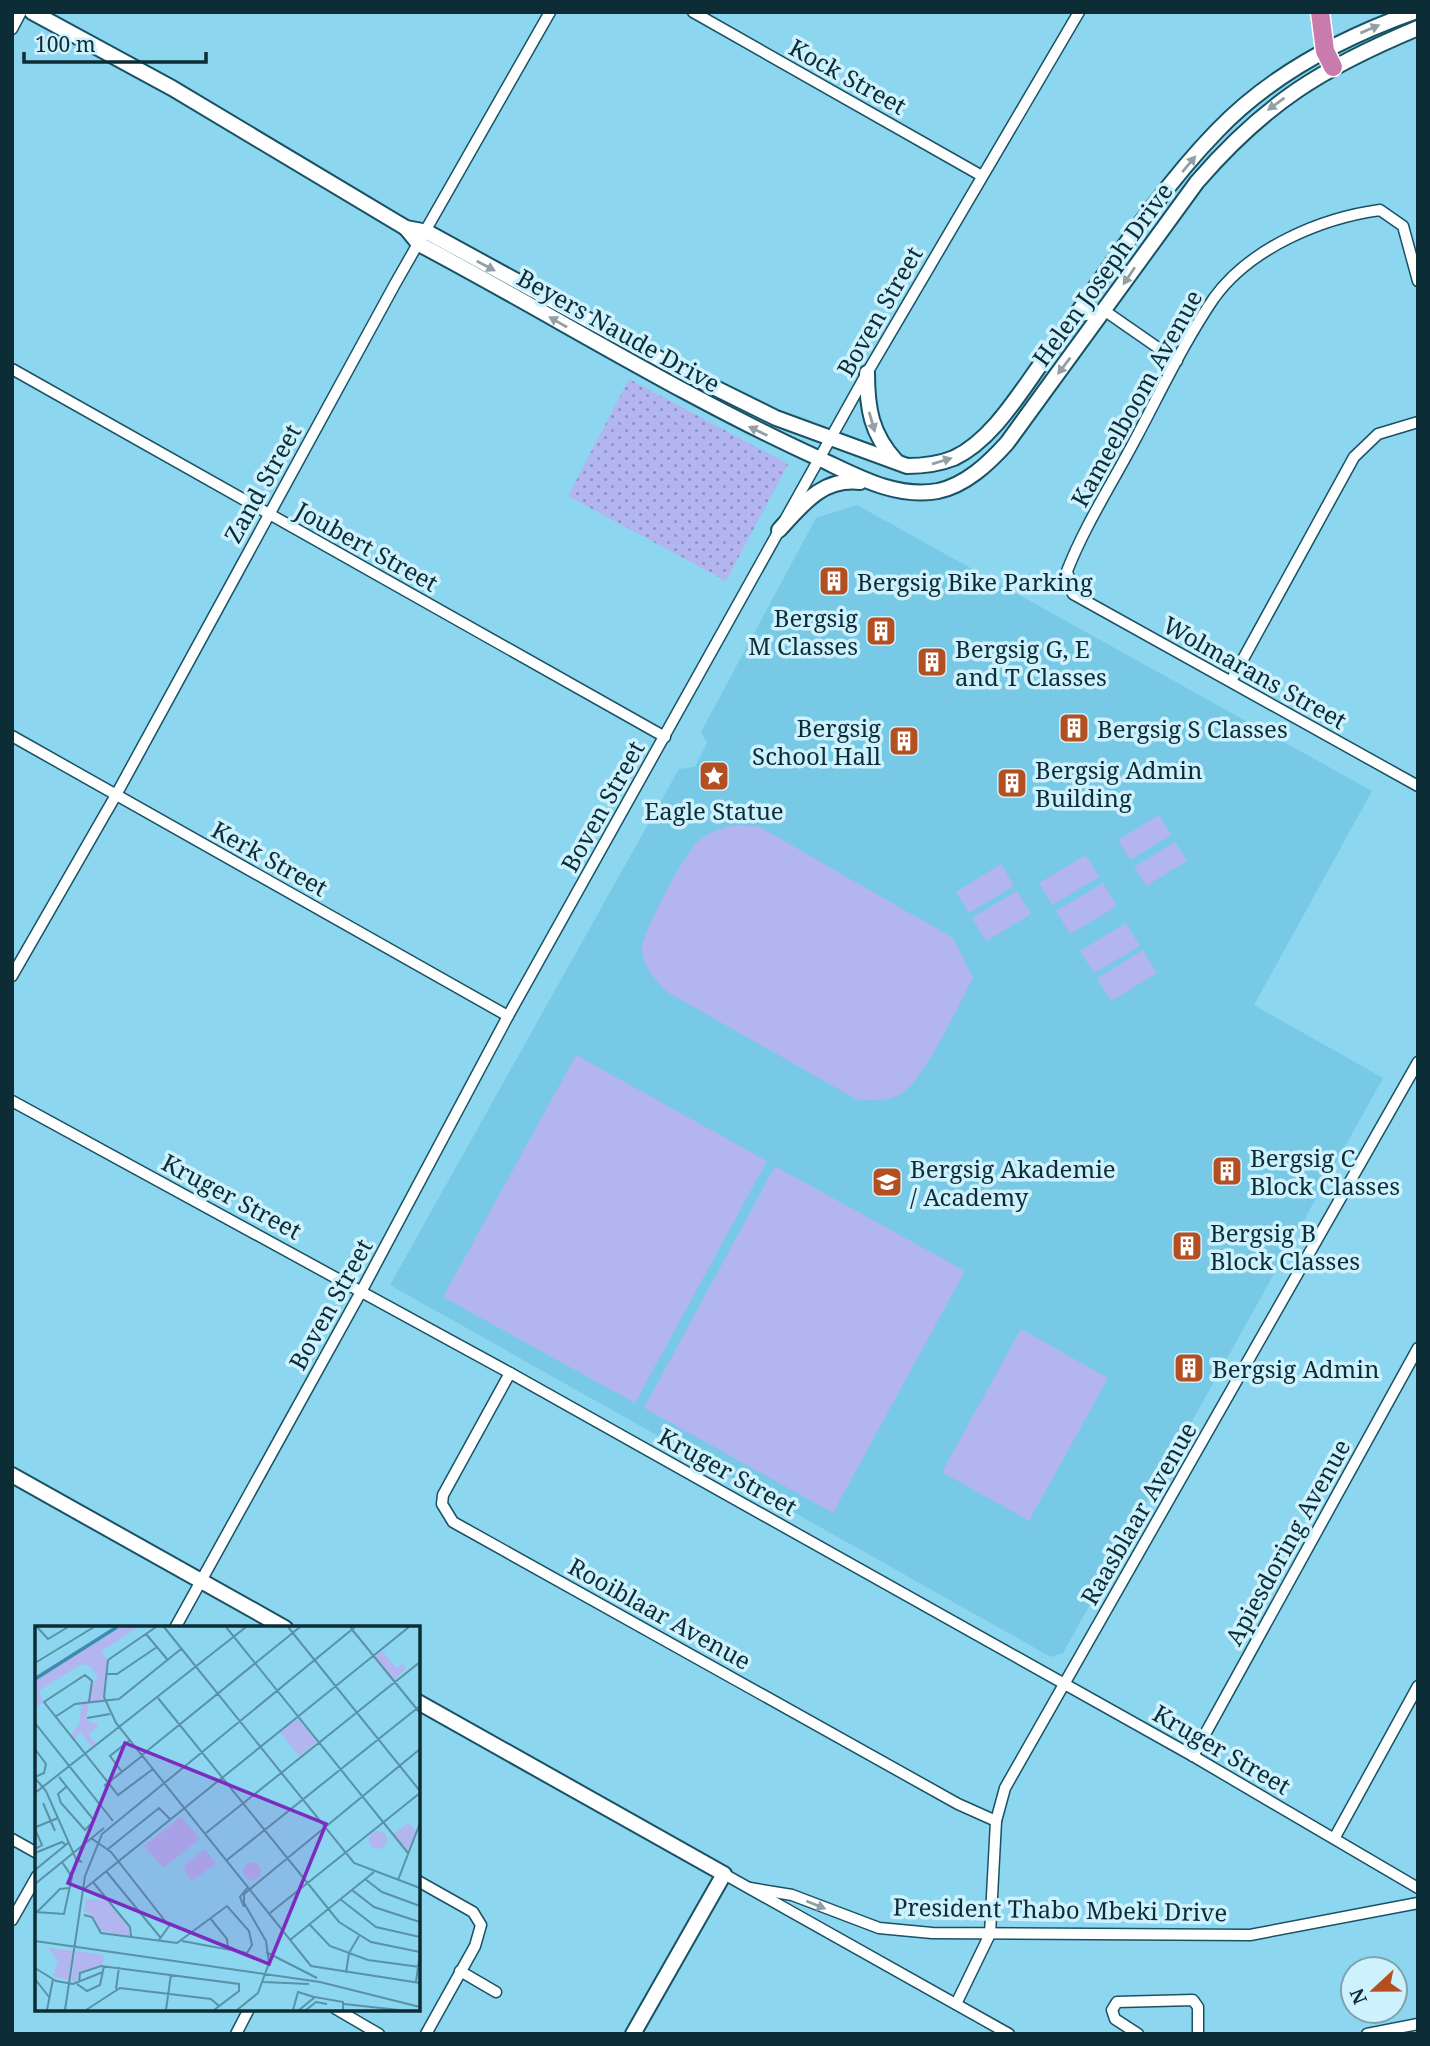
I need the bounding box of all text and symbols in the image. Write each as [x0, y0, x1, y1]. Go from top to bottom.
scale bar [24, 21, 206, 65]
one-way arrow [1360, 23, 1380, 35]
text: 100 m [35, 30, 96, 58]
street label: Kock Street [783, 30, 913, 122]
one-way arrow [1267, 97, 1285, 111]
one-way arrow [1181, 155, 1196, 172]
street label: Helen Joseph Drive [1024, 176, 1180, 372]
street label: Boven Street [828, 240, 930, 382]
one-way arrow [477, 260, 496, 272]
street label: Beyers Naude Drive [512, 260, 726, 400]
one-way arrow [1122, 267, 1136, 285]
street label: Kameelboom Avenue [1063, 284, 1209, 512]
one-way arrow [548, 316, 567, 328]
one-way arrow [1058, 357, 1072, 375]
one-way arrow [868, 412, 878, 433]
street label: Zand Street [216, 418, 308, 548]
one-way arrow [748, 425, 768, 436]
one-way arrow [932, 455, 953, 466]
street label: Joubert Street [289, 493, 444, 599]
building icon: Bergsig Bike Parking [817, 564, 851, 598]
place label: Bergsig Bike Parking [857, 565, 1093, 598]
place label: Bergsig M Classes [748, 601, 858, 662]
street label: Wolmarans Street [1157, 608, 1353, 736]
building icon: Bergsig M Classes [864, 614, 898, 648]
place label: Bergsig G, E and T Classes [955, 632, 1107, 693]
building icon: Bergsig G, E and T Classes [915, 645, 949, 679]
place label: Bergsig School Hall [752, 711, 882, 772]
building icon: Bergsig S Classes [1057, 711, 1091, 745]
place label: Bergsig S Classes [1097, 712, 1288, 745]
building icon: Bergsig School Hall [887, 724, 921, 758]
street label: Boven Street [552, 735, 652, 877]
place label: Bergsig Admin Building [1035, 753, 1202, 814]
place icon: Eagle Statue [697, 759, 731, 793]
building icon: Bergsig Admin Building [995, 766, 1029, 800]
place label: Eagle Statue [644, 794, 784, 827]
street label: Kerk Street [206, 813, 334, 903]
place label: Bergsig C Block Classes [1250, 1141, 1400, 1202]
street label: Kruger Street [156, 1145, 308, 1247]
place label: Bergsig Akademie / Academy [910, 1152, 1116, 1213]
building icon: Bergsig C Block Classes [1210, 1154, 1244, 1188]
school or university icon: Bergsig Akademie / Academy [870, 1165, 904, 1199]
place label: Bergsig B Block Classes [1210, 1216, 1360, 1277]
building icon: Bergsig B Block Classes [1170, 1229, 1204, 1263]
street label: Boven Street [280, 1233, 380, 1375]
building icon: Bergsig Admin [1172, 1351, 1206, 1385]
place label: Bergsig Admin [1212, 1352, 1379, 1385]
street label: Raasblaar Avenue [1072, 1415, 1204, 1611]
street label: Kruger Street [653, 1419, 803, 1523]
street label: Apiesdoring Avenue [1217, 1433, 1357, 1651]
street label: Rooiblaar Avenue [563, 1549, 757, 1677]
inset map [35, 1626, 420, 2011]
street label: Kruger Street [1147, 1696, 1297, 1802]
street label: President Thabo Mbeki Drive [893, 1890, 1227, 1928]
one-way arrow [805, 1899, 826, 1910]
north arrow [1339, 1955, 1409, 2025]
text: N [1343, 1985, 1373, 2008]

